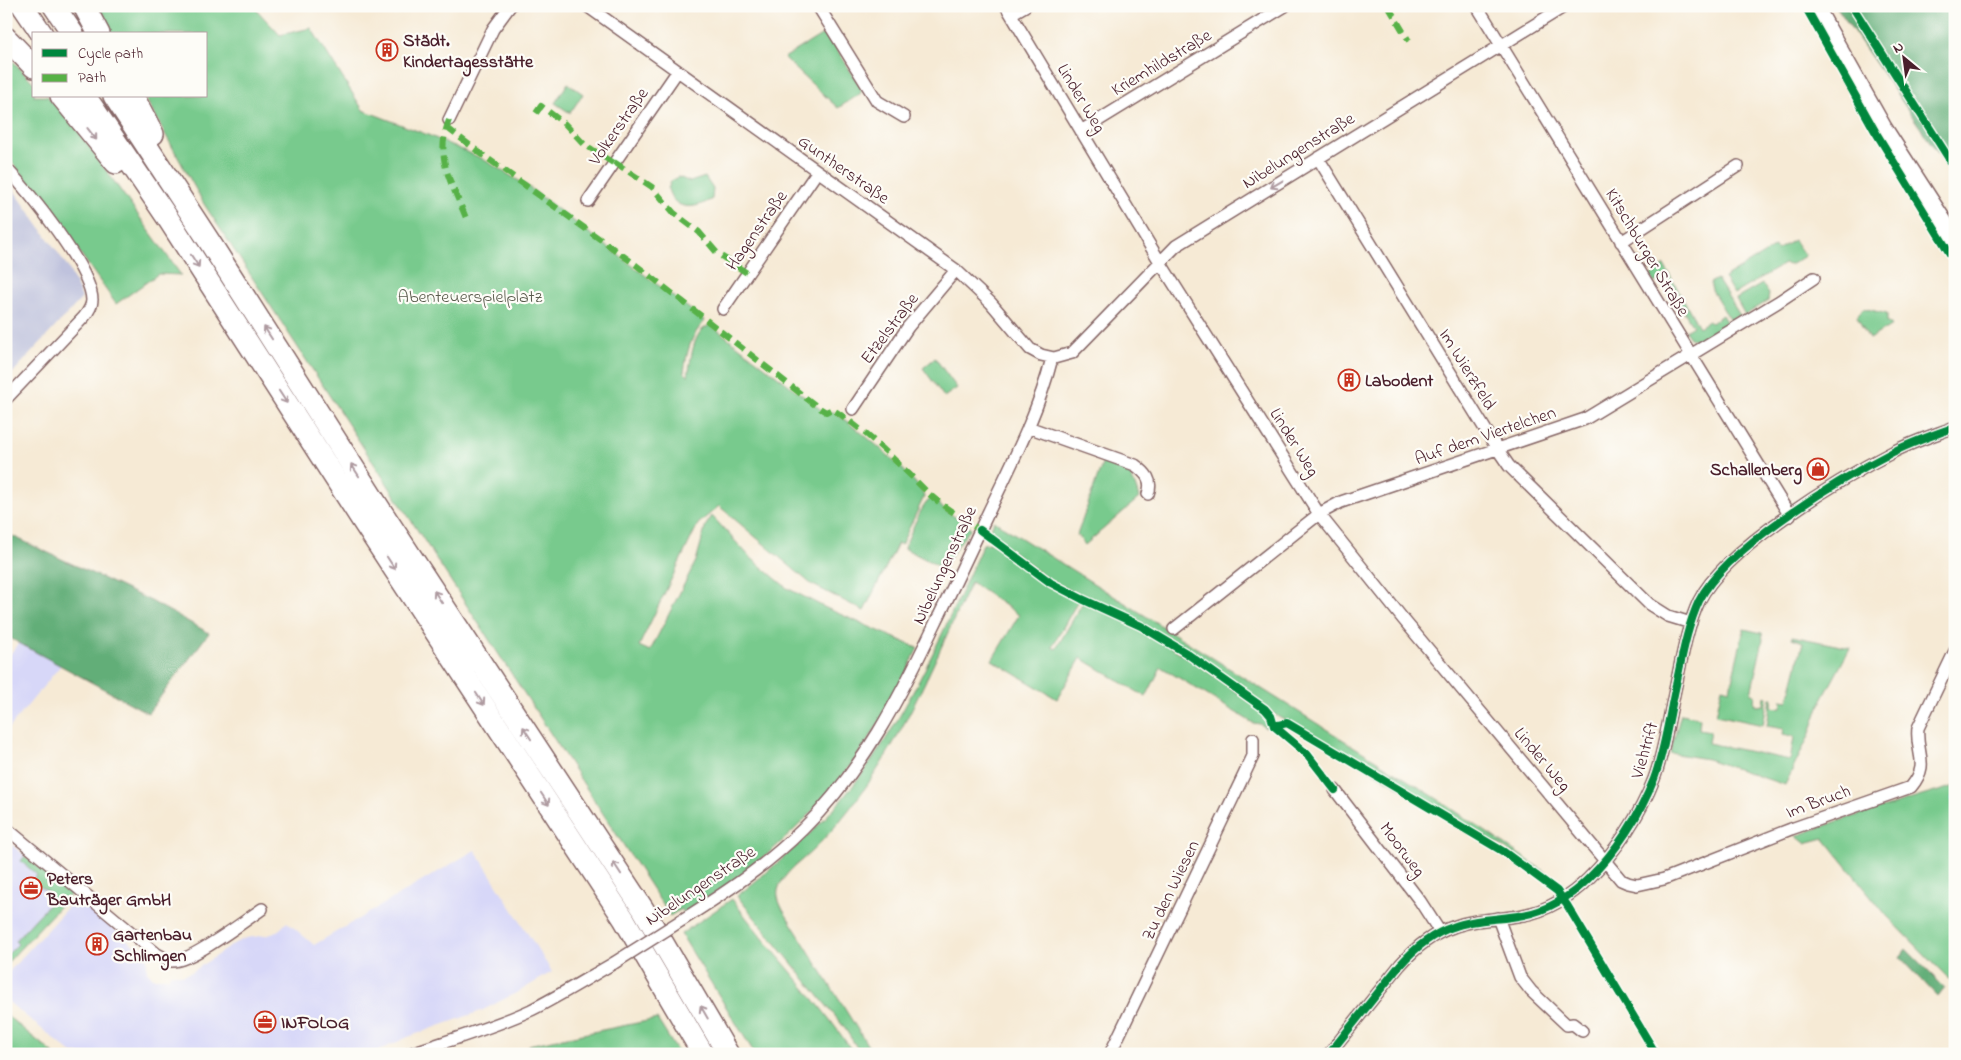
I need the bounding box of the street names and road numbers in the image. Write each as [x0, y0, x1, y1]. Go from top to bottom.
street label: Kriemhildstraße [1107, 23, 1218, 104]
street label: Linder Weg [1048, 59, 1111, 139]
street label: Volkerstraße [583, 82, 657, 172]
street label: Nibelungenstraße [1238, 106, 1362, 198]
street label: Guntherstraße [792, 129, 895, 212]
street label: Kitschburger Straße [1597, 184, 1695, 323]
street label: Hagenstraße [720, 185, 796, 277]
street label: Etzelstraße [855, 287, 927, 370]
street label: Im Wierzfeld [1431, 324, 1502, 416]
street label: Auf dem Viertelchen [1412, 401, 1560, 473]
street label: Linder Weg [1261, 403, 1325, 483]
street label: Nibelungenstraße [907, 501, 986, 630]
street label: Viehtrift [1625, 719, 1666, 783]
street label: Linder Weg [1506, 722, 1576, 799]
street label: Im Bruch [1783, 779, 1855, 827]
street label: Moorweg [1371, 817, 1431, 884]
street label: Zu den Wiesen [1136, 836, 1207, 945]
street label: Nibelungenstraße [641, 840, 763, 934]

